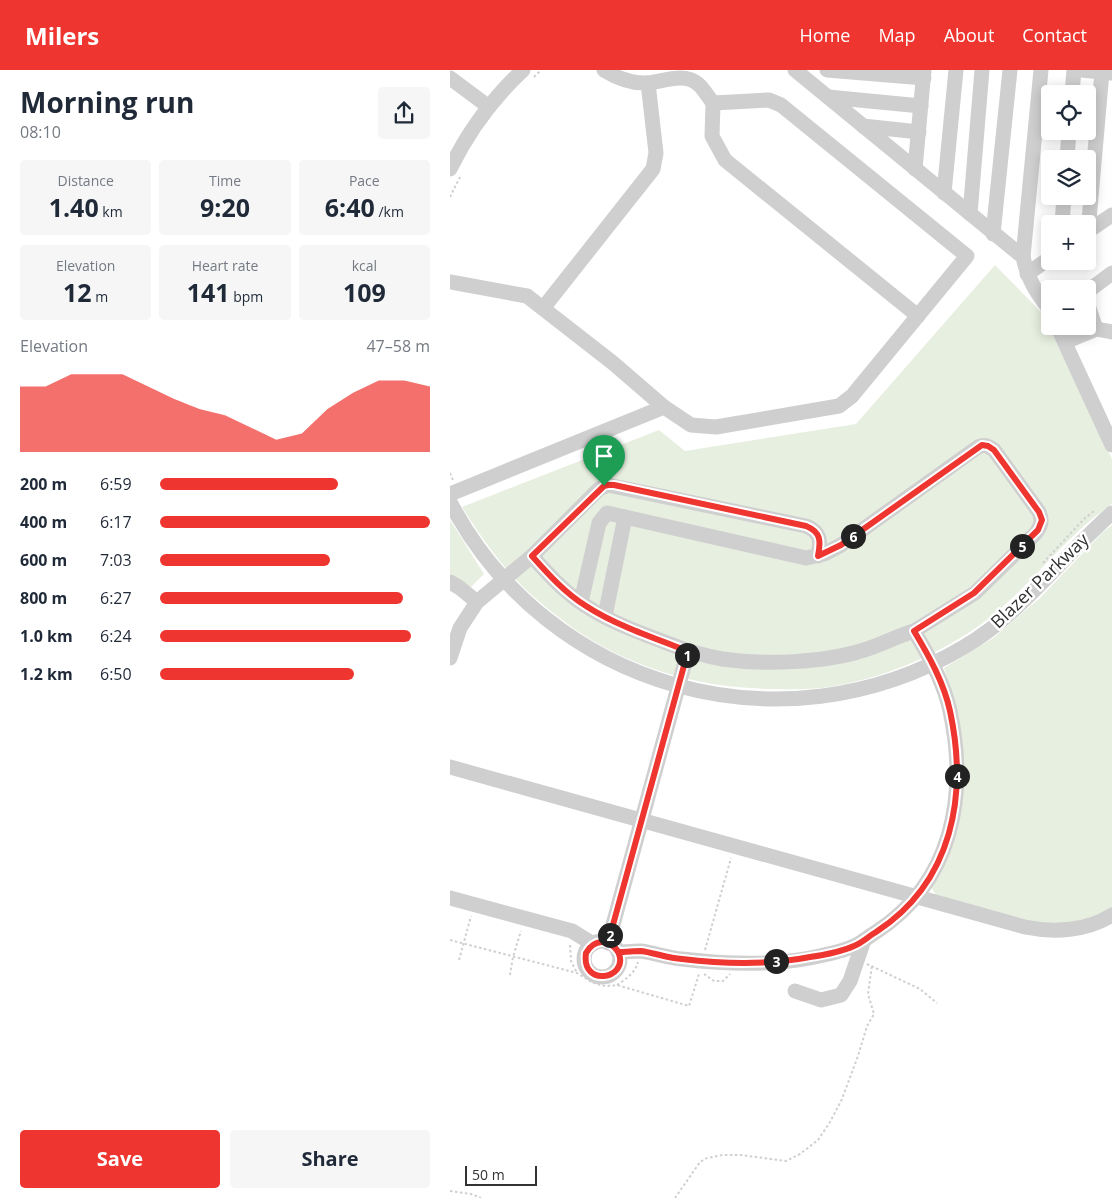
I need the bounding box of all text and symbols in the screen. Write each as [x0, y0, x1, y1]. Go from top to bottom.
text: Milers [25, 19, 99, 52]
text: Home [800, 23, 850, 47]
text: Map [878, 23, 916, 47]
text: About [944, 23, 994, 47]
text: Contact [1022, 23, 1087, 47]
text: Morning run [20, 83, 194, 121]
map controls [1041, 85, 1096, 335]
button: locate [1041, 85, 1096, 140]
button: share [378, 87, 430, 139]
text: 08:10 [20, 121, 61, 143]
button: layers [1041, 150, 1096, 205]
text: Distance [58, 171, 114, 190]
text: Time [209, 171, 241, 190]
text: Pace [349, 171, 380, 190]
text: 1.40 [49, 190, 99, 224]
text: 9:20 [200, 190, 250, 224]
text: 6:40 [325, 190, 375, 224]
text: km [99, 202, 123, 221]
text: /km [375, 202, 404, 221]
button: + [1041, 215, 1096, 270]
text: Elevation [56, 256, 115, 275]
text: Heart rate [192, 256, 258, 275]
text: kcal [352, 256, 377, 275]
text: 12 [63, 275, 92, 309]
text: 141 [187, 275, 230, 309]
text: 109 [343, 275, 386, 309]
button: − [1041, 280, 1096, 335]
text: m [92, 287, 108, 306]
text: bpm [230, 287, 263, 306]
text: Elevation [20, 335, 88, 357]
text: 47–58 m [366, 335, 430, 357]
pin [583, 435, 625, 486]
icon: arrive [590, 442, 618, 470]
text: 200 m [20, 473, 67, 495]
text: 6:59 [100, 473, 132, 495]
text: 400 m [20, 511, 67, 533]
text: 6:17 [100, 511, 132, 533]
pin: 6 [840, 524, 866, 548]
text: 6 [849, 527, 858, 546]
street label: Blazer Parkway [985, 527, 1094, 633]
pin: 5 [1010, 534, 1034, 558]
text: 5 [1018, 537, 1027, 556]
text: 600 m [20, 549, 67, 571]
text: 7:03 [100, 549, 132, 571]
text: 800 m [20, 587, 67, 609]
text: 6:27 [100, 587, 132, 609]
text: 1.0 km [20, 625, 73, 647]
text: 6:24 [100, 625, 132, 647]
pin: 1 [674, 642, 700, 668]
text: 1 [683, 646, 692, 665]
text: 1.2 km [20, 663, 73, 685]
text: 6:50 [100, 663, 132, 685]
pin: 4 [944, 764, 970, 788]
text: 4 [953, 767, 962, 786]
pin: 2 [598, 922, 622, 948]
text: 2 [606, 926, 615, 945]
pin: 3 [764, 948, 788, 974]
text: 3 [772, 952, 781, 971]
button: Save [20, 1130, 220, 1188]
button: Share [230, 1130, 430, 1188]
scale bar [465, 1163, 538, 1186]
text: 50 m [472, 1165, 505, 1184]

